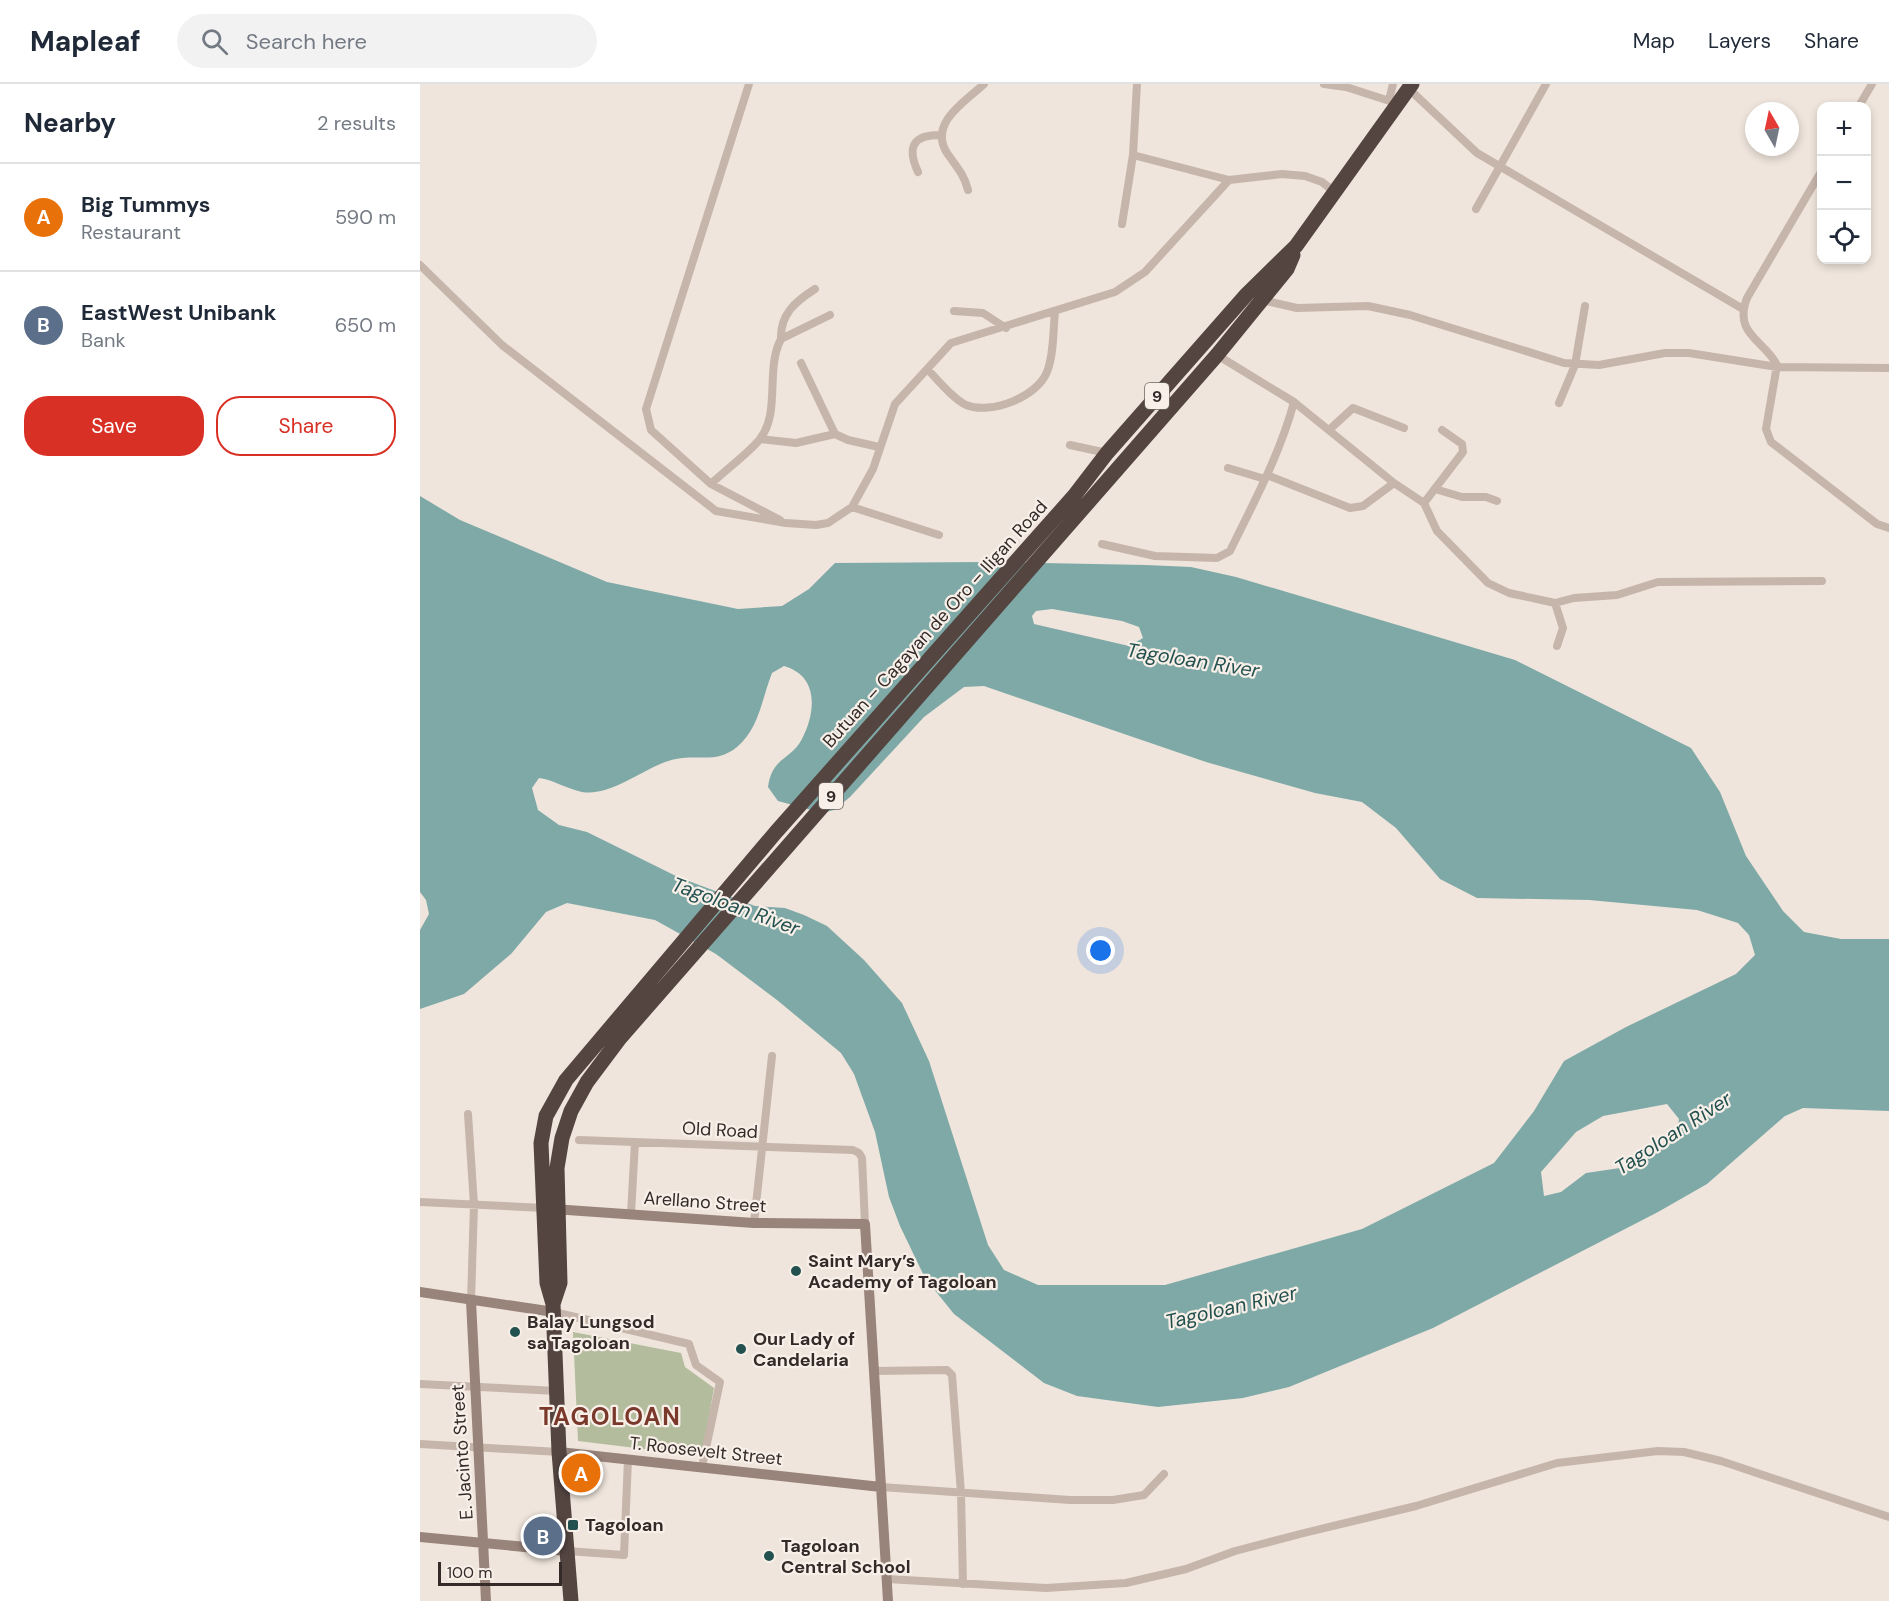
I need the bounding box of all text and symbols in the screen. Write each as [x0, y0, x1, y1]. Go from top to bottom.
search box [177, 14, 597, 68]
text: Mapleaf [30, 23, 141, 60]
icon: search [198, 25, 231, 58]
text: Search here [246, 27, 367, 56]
text: Map [1633, 27, 1675, 55]
text: Layers [1708, 27, 1771, 55]
text: Share [1804, 27, 1859, 55]
north arrow [1745, 102, 1799, 156]
map controls [1817, 102, 1871, 264]
button: + [1817, 102, 1871, 156]
text: Nearby [24, 106, 116, 140]
text: 2 results [317, 110, 396, 136]
button: − [1817, 156, 1871, 210]
text: Big Tummys [81, 190, 210, 219]
text: A [36, 204, 51, 230]
text: 590 m [335, 204, 396, 230]
button: locate [1817, 210, 1871, 264]
text: Restaurant [81, 219, 181, 245]
text: EastWest Unibank [81, 298, 276, 327]
text: B [37, 312, 50, 338]
text: 650 m [335, 312, 396, 338]
text: Bank [81, 327, 126, 353]
road number: 9 [1145, 383, 1169, 409]
button: Save [24, 396, 204, 456]
button: Share [216, 396, 396, 456]
street label: Butuan – Cagayan de Oro – Iligan Road [817, 495, 1053, 753]
water label: Tagoloan River [1125, 637, 1262, 683]
road number: 9 [819, 783, 843, 809]
water label: Tagoloan River [669, 871, 804, 941]
your location [1086, 936, 1115, 965]
water label: Tagoloan River [1610, 1085, 1737, 1180]
street label: Old Road [681, 1116, 759, 1144]
street label: Arellano Street [643, 1186, 767, 1218]
place label: Saint Mary’s Academy of Tagoloan [808, 1249, 997, 1294]
marker: Saint Mary’s Academy of Tagoloan [789, 1264, 803, 1278]
water label: Tagoloan River [1163, 1279, 1300, 1335]
place label: Balay Lungsod sa Tagoloan [527, 1310, 654, 1355]
marker: Balay Lungsod sa Tagoloan [508, 1325, 522, 1339]
place label: Our Lady of Candelaria [753, 1327, 855, 1372]
marker: Our Lady of Candelaria [734, 1342, 748, 1356]
street label: E. Jacinto Street [445, 1384, 479, 1520]
district label: TAGOLOAN [539, 1401, 681, 1432]
street label: T. Roosevelt Street [628, 1431, 784, 1471]
pin: A [562, 1450, 600, 1496]
place label: Tagoloan [585, 1513, 664, 1537]
pin: B [524, 1514, 562, 1558]
marker: Tagoloan [566, 1518, 580, 1532]
place label: Tagoloan Central School [781, 1534, 911, 1579]
marker: Tagoloan Central School [762, 1549, 776, 1563]
scale bar [438, 1559, 562, 1586]
text: 100 m [447, 1562, 492, 1583]

